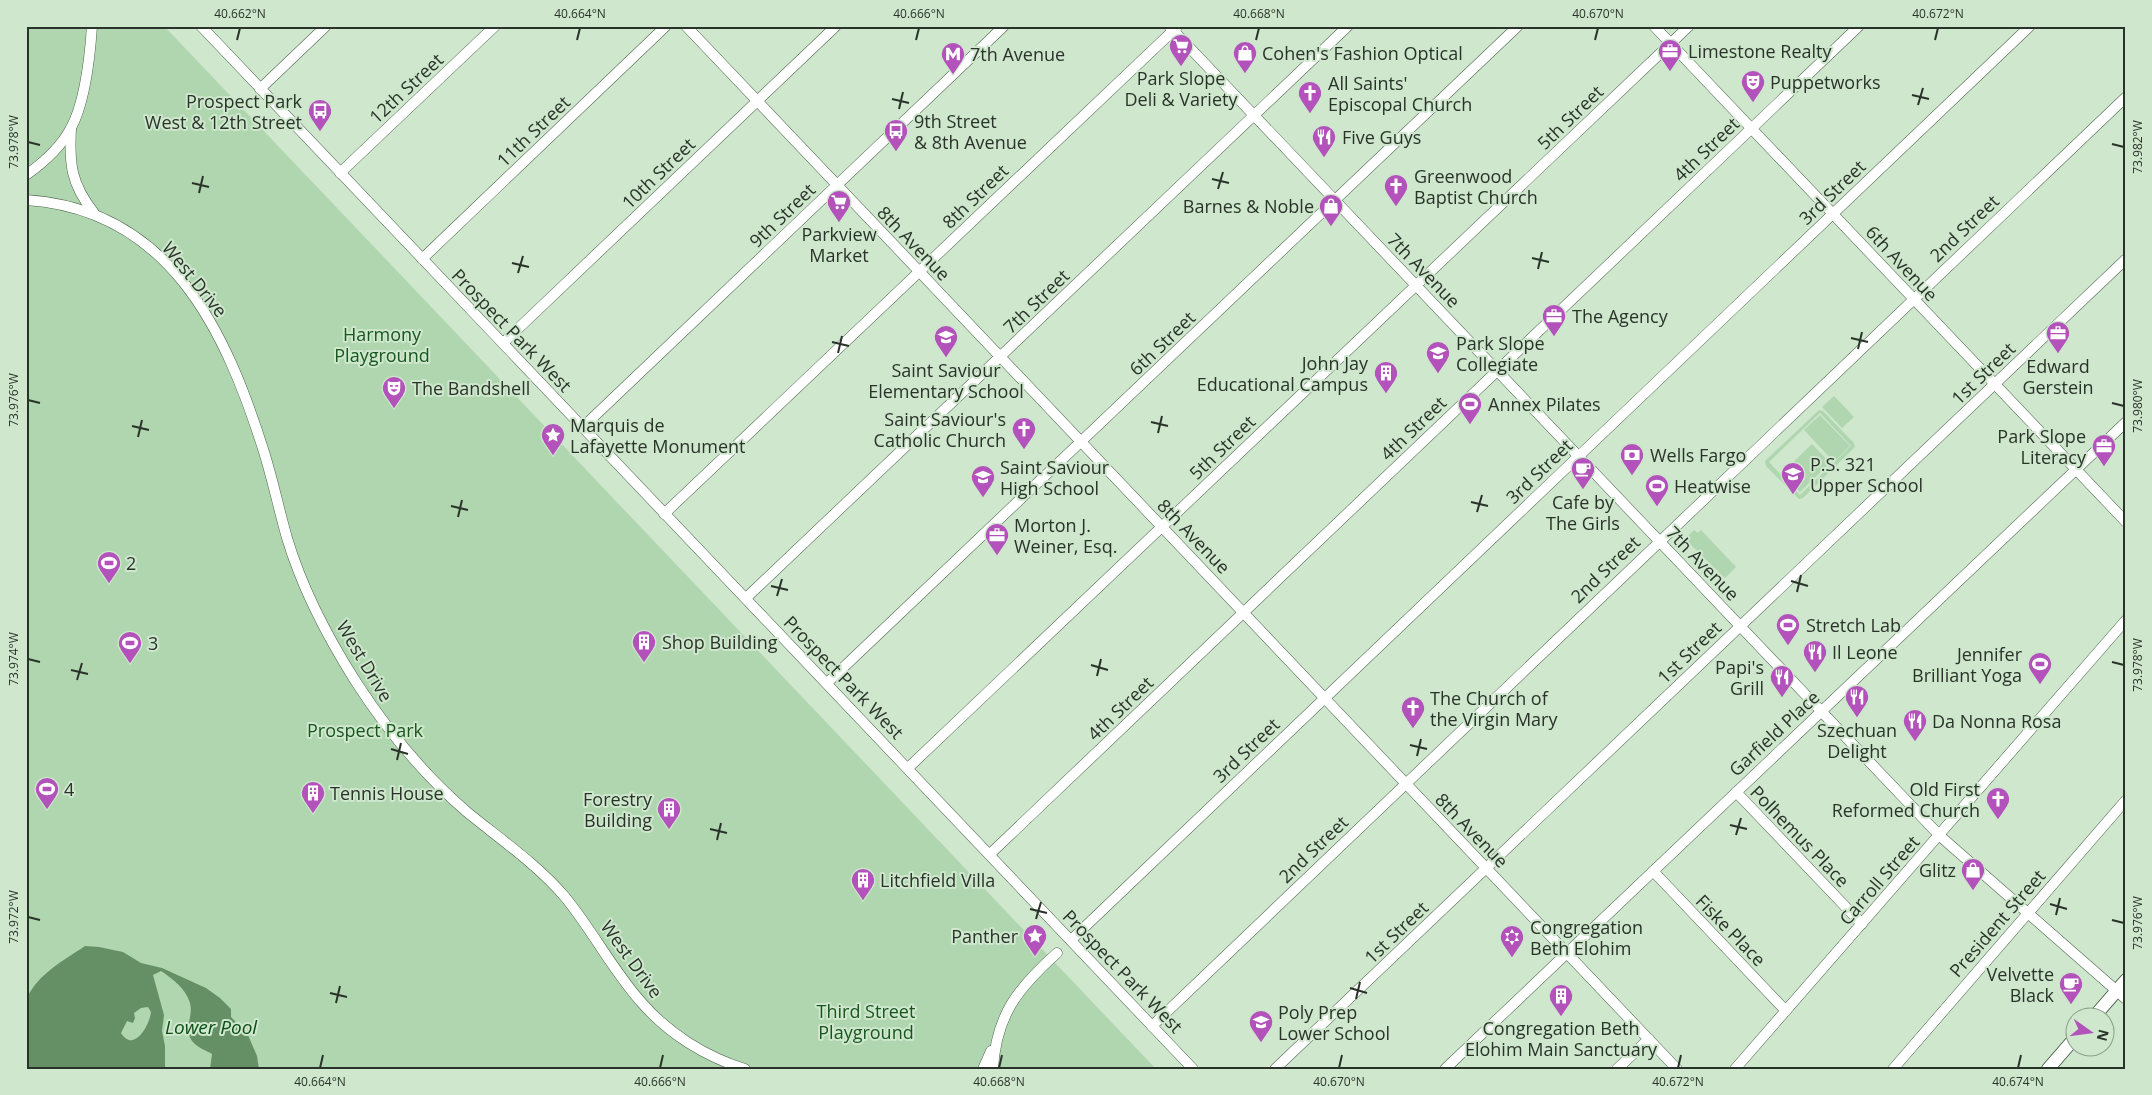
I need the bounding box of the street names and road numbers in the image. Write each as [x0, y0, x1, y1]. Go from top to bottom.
street label: 12th Street [364, 48, 448, 128]
street label: 5th Street [1532, 80, 1608, 154]
street label: 11th Street [491, 90, 575, 172]
street label: 4th Street [1668, 112, 1744, 186]
street label: 10th Street [616, 132, 700, 214]
street label: 3rd Street [1794, 154, 1870, 230]
street label: 8th Street [937, 159, 1013, 233]
street label: 9th Street [744, 178, 820, 252]
street label: 2nd Street [1924, 189, 2004, 267]
street label: 8th Avenue [872, 200, 956, 286]
street label: 6th Avenue [1861, 220, 1943, 306]
street label: 7th Avenue [1382, 227, 1466, 313]
street label: West Drive [157, 236, 233, 322]
street label: Prospect Park West [447, 263, 577, 397]
street label: 7th Street [998, 264, 1074, 338]
street label: 6th Street [1124, 306, 1200, 380]
street label: 1st Street [1946, 336, 2020, 410]
street label: 4th Street [1375, 391, 1451, 465]
street label: 5th Street [1184, 410, 1260, 484]
street label: 3rd Street [1501, 433, 1577, 509]
street label: 8th Avenue [1152, 493, 1236, 579]
street label: 7th Avenue [1661, 520, 1745, 606]
street label: 2nd Street [1565, 530, 1645, 608]
street label: Prospect Park West [779, 610, 909, 744]
street label: 1st Street [1652, 615, 1726, 689]
street label: West Drive [331, 616, 399, 706]
street label: 4th Street [1082, 671, 1158, 745]
street label: Garfield Place [1724, 685, 1824, 781]
street label: 3rd Street [1208, 712, 1284, 788]
street label: Polhemus Place [1745, 780, 1855, 892]
street label: 8th Avenue [1430, 787, 1514, 873]
street label: 2nd Street [1273, 810, 1353, 888]
street label: Carroll Street [1834, 830, 1924, 930]
street label: President Street [1944, 864, 2050, 982]
street label: Fiske Place [1691, 889, 1771, 971]
street label: 1st Street [1359, 895, 1433, 969]
street label: Prospect Park West [1058, 904, 1188, 1038]
street label: West Drive [596, 915, 668, 1003]

